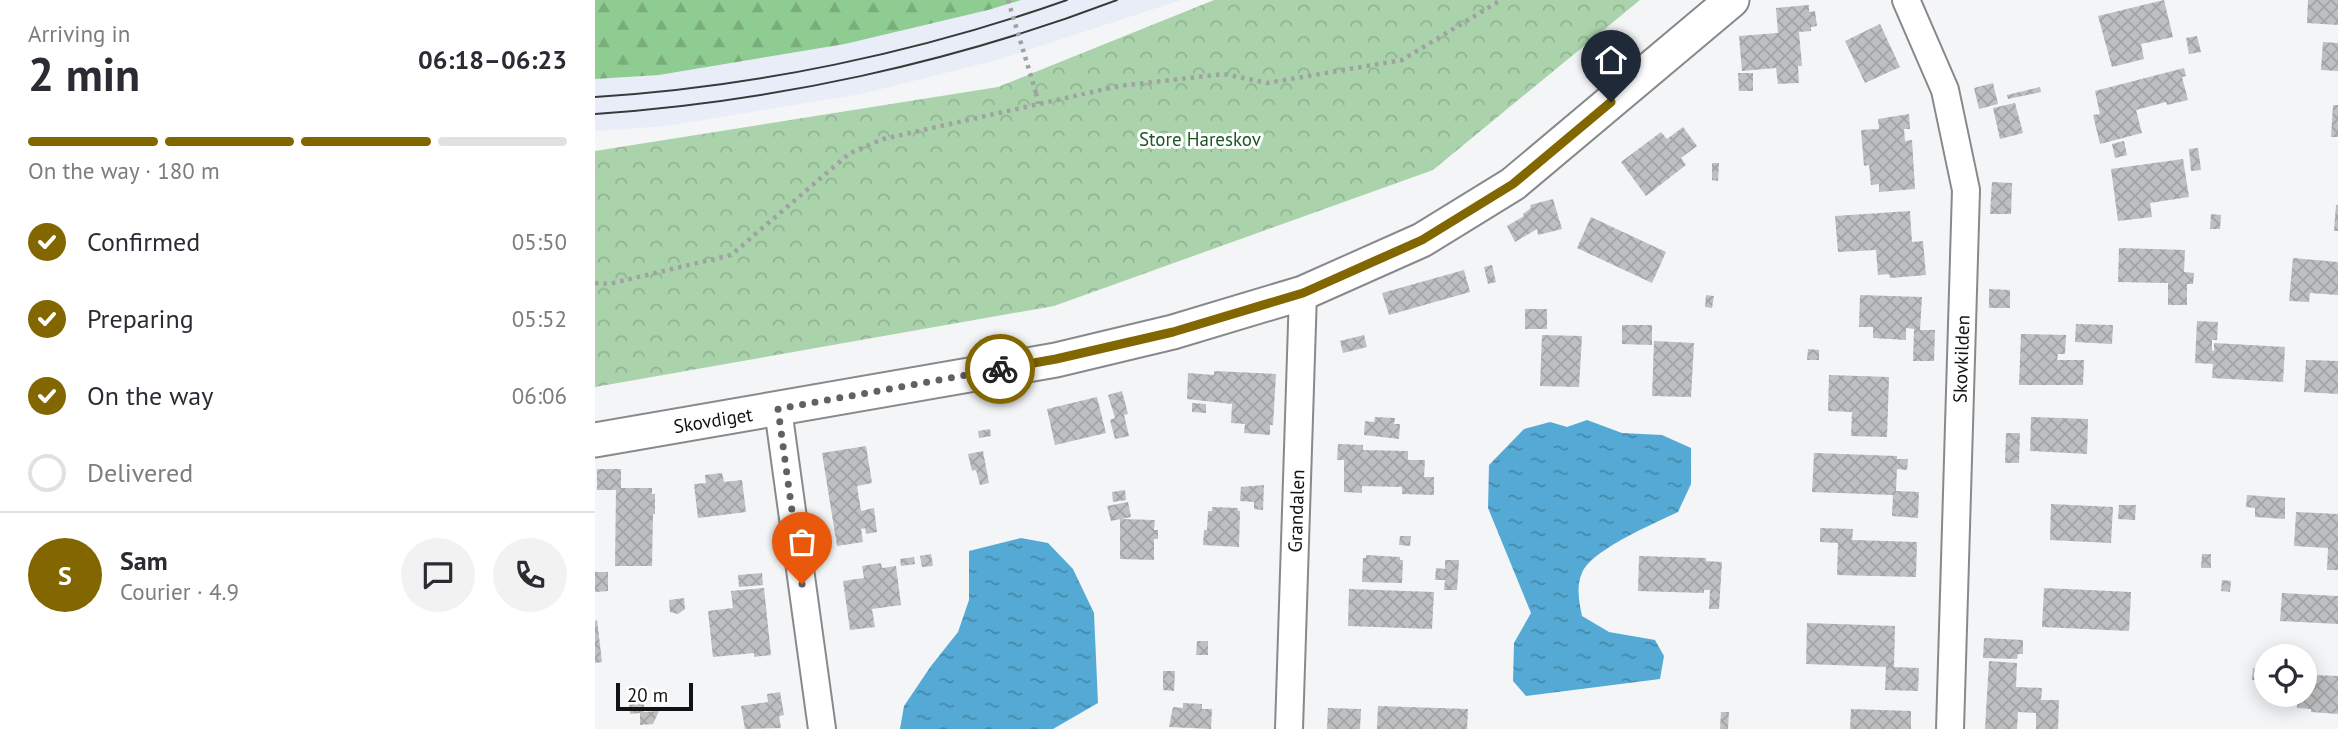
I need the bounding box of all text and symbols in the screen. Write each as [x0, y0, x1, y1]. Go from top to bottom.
text: Arriving in [28, 19, 130, 48]
pin [1581, 30, 1641, 102]
icon: home [1592, 41, 1630, 79]
text: 06:18–06:23 [418, 43, 567, 76]
text: 2 min [28, 44, 140, 104]
park label: Store Hareskov [1139, 127, 1261, 151]
text: On the way · 180 m [28, 156, 220, 185]
icon: check [28, 223, 66, 261]
text: Confirmed [87, 225, 200, 258]
text: 05:50 [512, 227, 567, 256]
icon: check [28, 300, 66, 338]
text: Preparing [87, 302, 194, 335]
text: 05:52 [512, 304, 567, 333]
street label: Skovkilden [1947, 315, 1975, 403]
courier [965, 334, 1035, 404]
icon: bike [981, 350, 1019, 388]
icon: check [28, 377, 66, 415]
text: On the way [87, 379, 213, 412]
text: 06:06 [512, 381, 567, 410]
street label: Skovdiget [672, 402, 755, 438]
text: Delivered [87, 456, 193, 489]
street label: Grandalen [1283, 469, 1309, 553]
pin [772, 512, 832, 584]
icon: bag [783, 523, 821, 561]
button: chat [401, 538, 475, 612]
button: phone [493, 538, 567, 612]
text: Sam [120, 544, 168, 577]
text: S [58, 559, 72, 592]
text: Courier · 4.9 [120, 577, 239, 606]
map controls [2254, 644, 2317, 707]
button: locate [2254, 644, 2317, 707]
scale bar [616, 680, 693, 712]
text: 20 m [627, 683, 668, 707]

